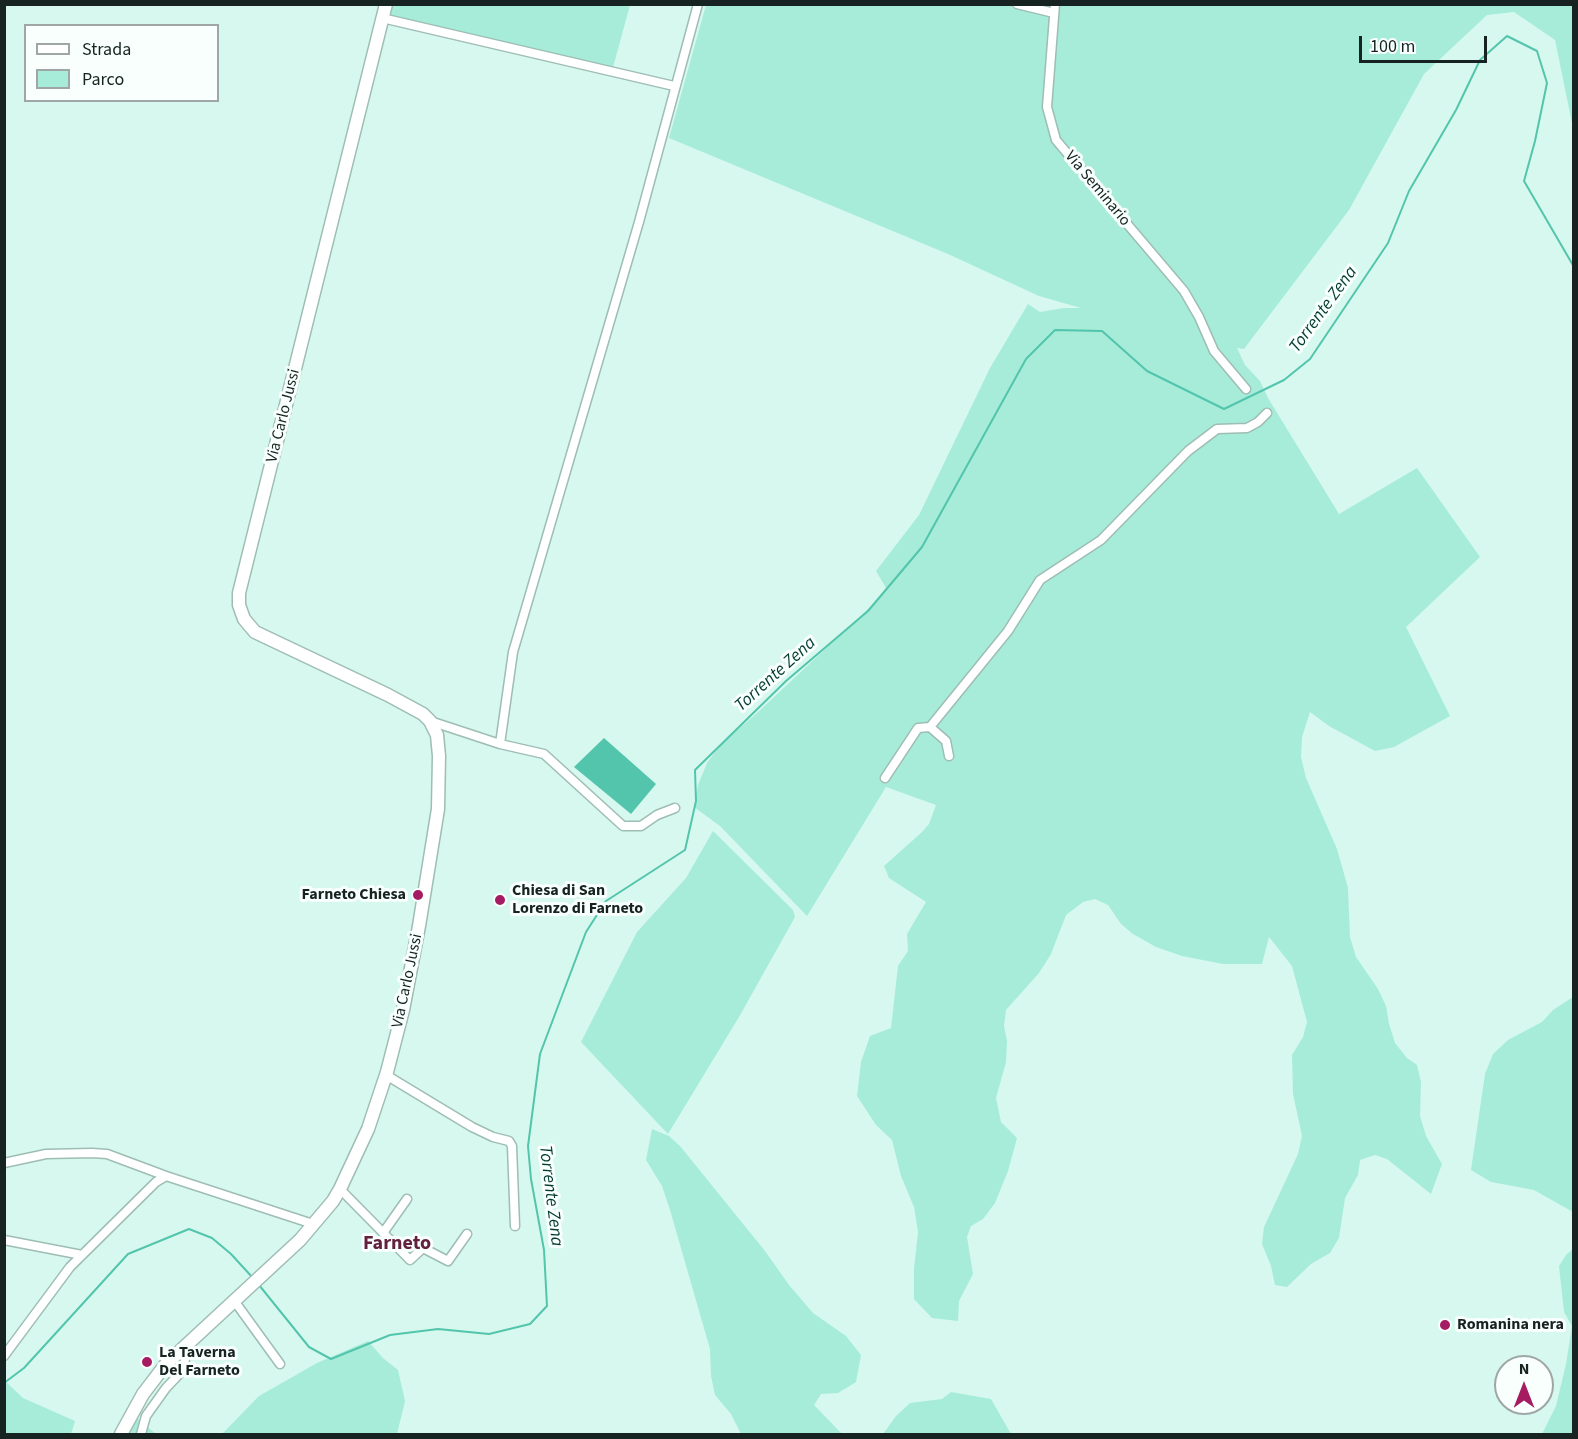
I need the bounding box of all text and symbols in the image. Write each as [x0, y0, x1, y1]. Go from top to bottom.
legend [24, 24, 219, 102]
scale bar [1362, 24, 1490, 62]
text: 100 m [1370, 34, 1415, 59]
text: Strada [82, 37, 131, 62]
text: Parco [82, 67, 124, 92]
street label: Via Seminario [1060, 148, 1134, 230]
water label: Torrente Zena [1285, 263, 1363, 357]
street label: Via Carlo Jussi [263, 367, 305, 465]
water label: Torrente Zena [731, 633, 821, 717]
place label: Chiesa di San Lorenzo di Farneto [512, 881, 643, 919]
place label: Farneto Chiesa [302, 885, 406, 905]
marker: Farneto Chiesa [411, 888, 425, 902]
marker: Chiesa di San Lorenzo di Farneto [493, 893, 507, 907]
street label: Via Carlo Jussi [389, 932, 427, 1030]
water label: Torrente Zena [533, 1144, 567, 1248]
district label: Farneto [363, 1233, 431, 1257]
place label: Romanina nera [1457, 1315, 1564, 1335]
marker: Romanina nera [1438, 1318, 1452, 1332]
place label: La Taverna Del Farneto [159, 1343, 240, 1381]
marker: La Taverna Del Farneto [140, 1355, 154, 1369]
north arrow [1494, 1355, 1554, 1415]
text: N [1519, 1358, 1529, 1380]

